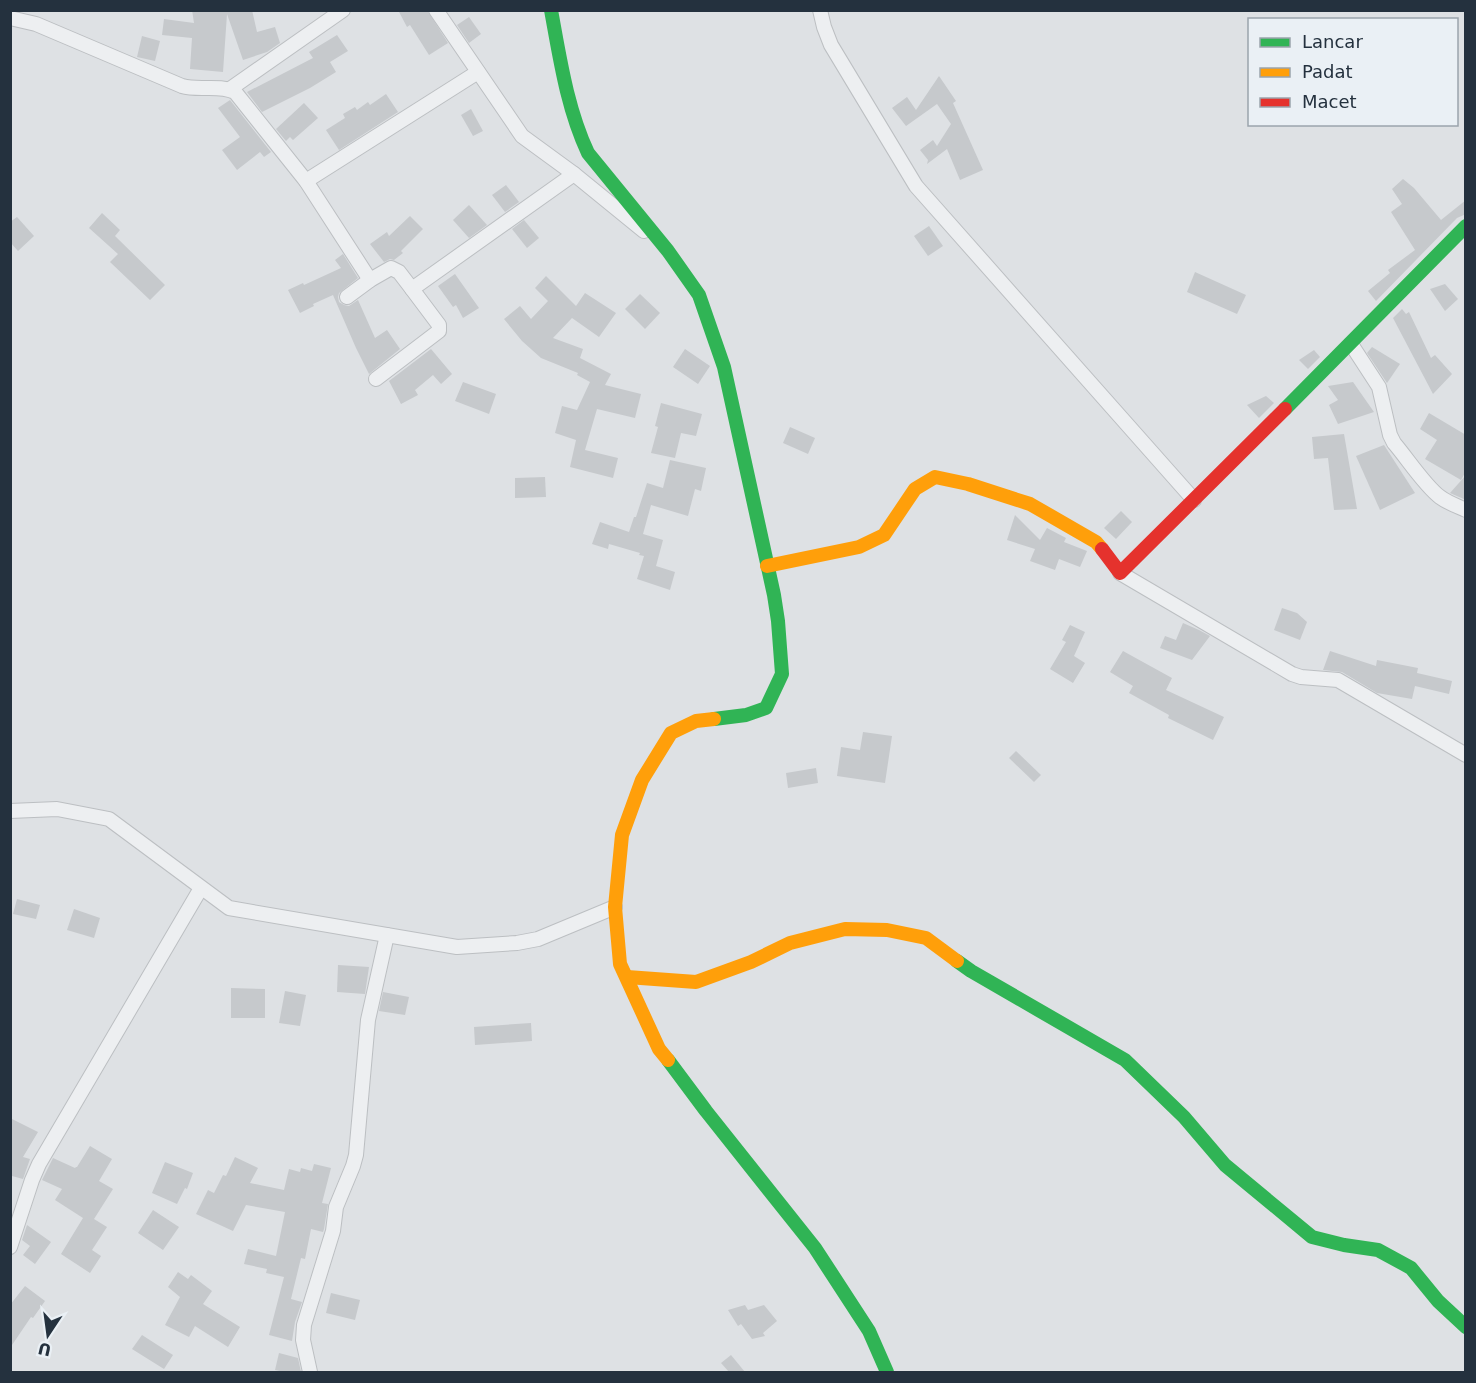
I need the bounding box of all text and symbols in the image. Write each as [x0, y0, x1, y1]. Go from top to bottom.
legend [1248, 18, 1458, 126]
text: Lancar [1302, 31, 1363, 52]
text: Padat [1302, 61, 1353, 82]
text: Macet [1302, 91, 1357, 112]
north arrow [18, 1305, 78, 1365]
text: U [36, 1338, 53, 1360]

